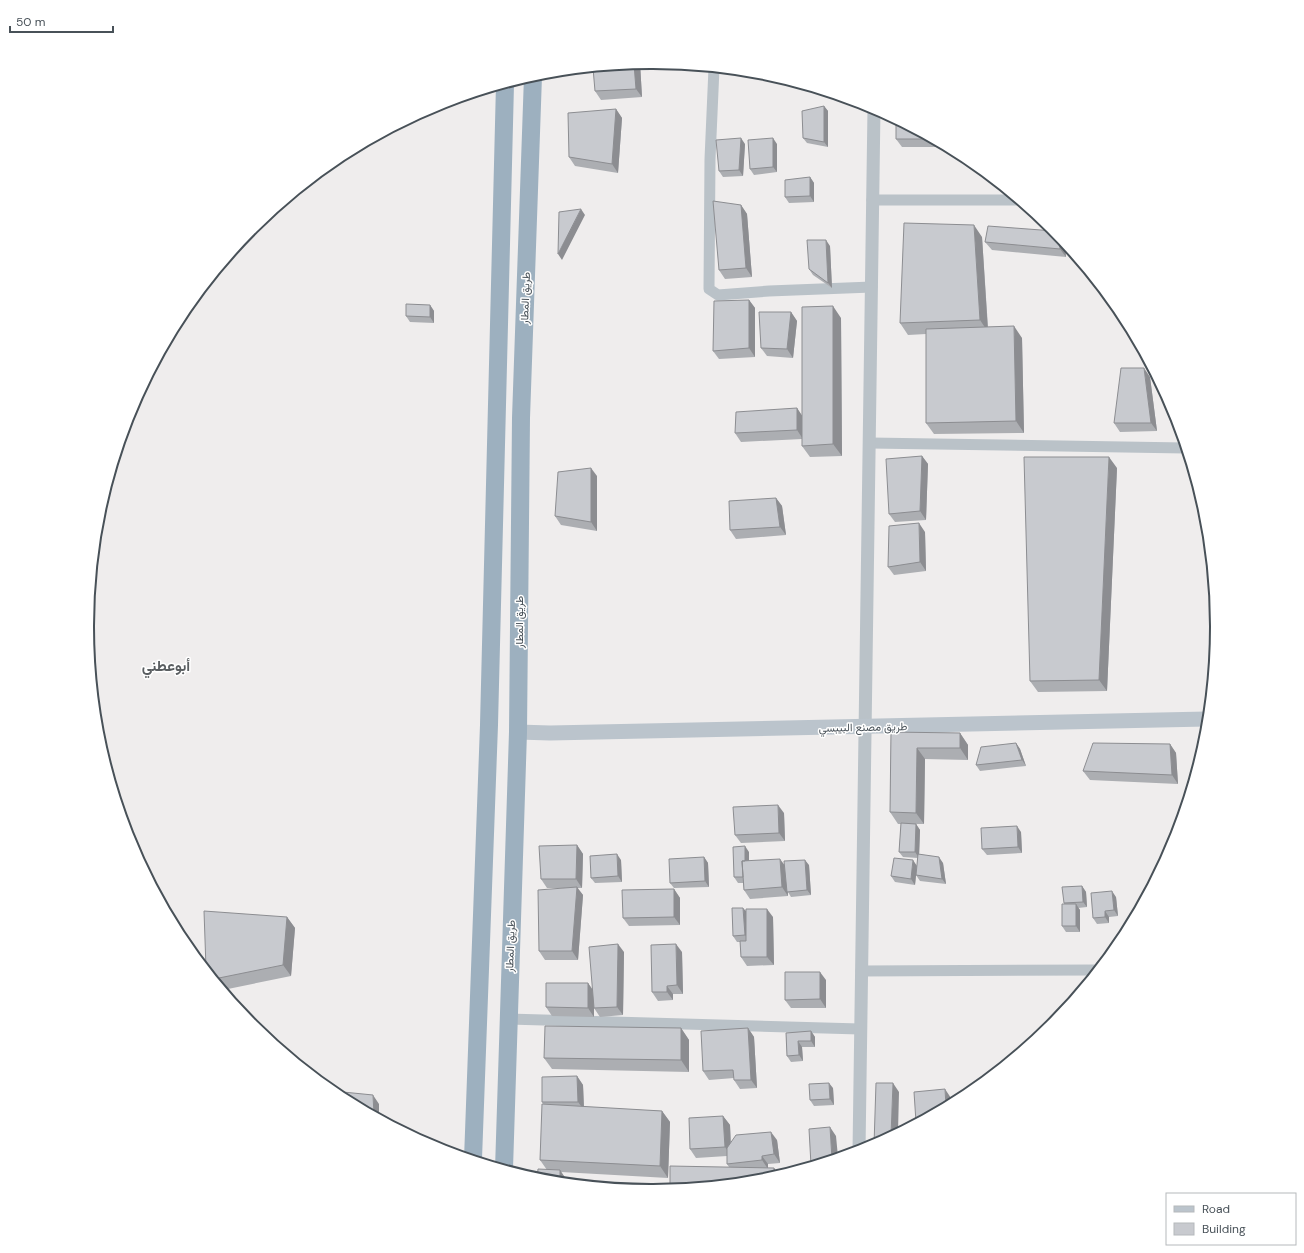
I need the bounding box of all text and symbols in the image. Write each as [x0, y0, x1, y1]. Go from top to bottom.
scale bar [10, 8, 113, 34]
text: 50 m [16, 14, 45, 30]
street label: طريق المطار [517, 272, 533, 325]
street label: طريق المطار [512, 596, 526, 649]
district label: أبوعطني [142, 656, 190, 679]
street label: طريق مصنع البيبسي [819, 719, 907, 738]
street label: طريق المطار [502, 920, 518, 973]
legend [1166, 1193, 1296, 1245]
text: Road [1202, 1201, 1230, 1217]
text: Building [1202, 1221, 1246, 1237]

